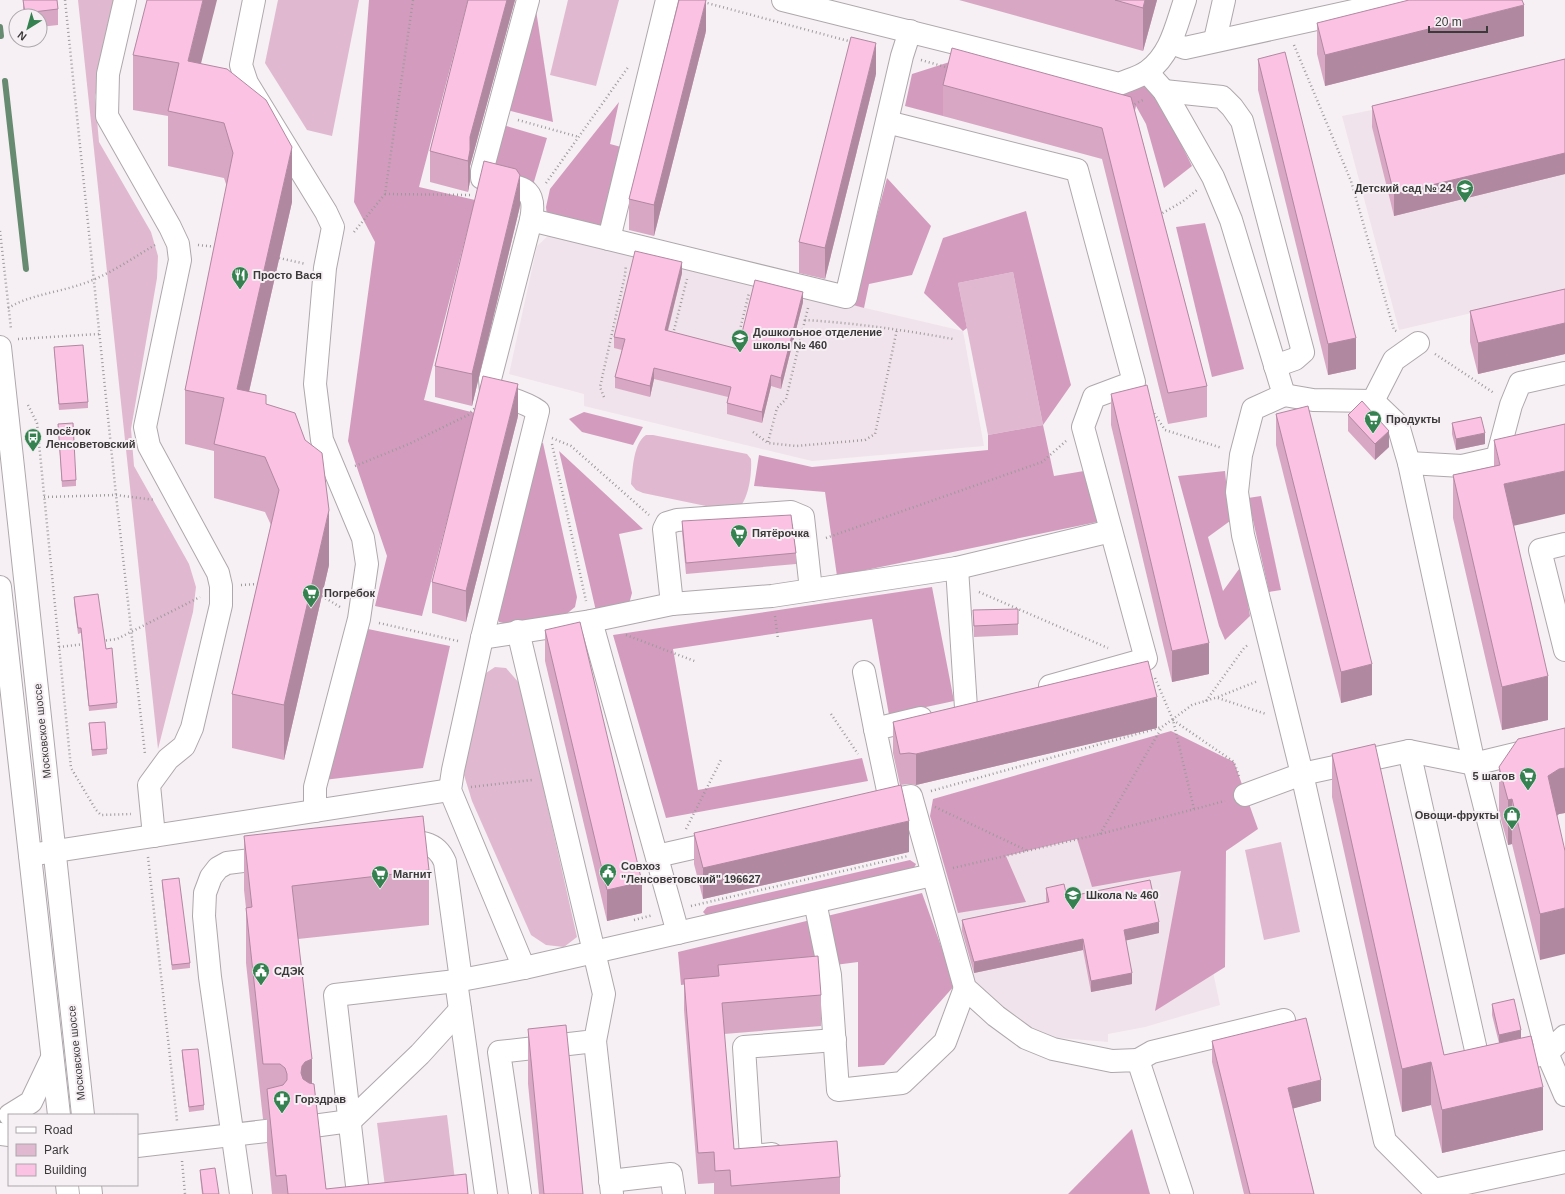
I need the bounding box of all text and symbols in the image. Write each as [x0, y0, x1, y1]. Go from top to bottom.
north arrow [8, 8, 48, 48]
scale bar [1429, 8, 1487, 34]
text: 20 m [1435, 15, 1462, 29]
text: N [15, 29, 29, 43]
school or university icon: Детский сад № 24 [1455, 178, 1475, 203]
place label: Детский сад № 24 [1355, 182, 1453, 194]
restaurant icon: Просто Вася [230, 265, 250, 290]
place label: Просто Вася [253, 269, 322, 281]
place label: Дошкольное отделение школы № 460 [753, 326, 882, 351]
school or university icon: Дошкольное отделение школы № 460 [730, 328, 750, 353]
supermarket icon: Продукты [1363, 409, 1383, 434]
place label: Продукты [1386, 413, 1441, 425]
place label: посёлок Ленсоветовский [46, 425, 136, 450]
bus stop icon: посёлок Ленсоветовский [23, 427, 43, 452]
supermarket icon: Пятёрочка [729, 523, 749, 548]
place label: Пятёрочка [752, 527, 810, 539]
supermarket icon: Погребок [301, 583, 321, 608]
place label: Погребок [324, 587, 375, 599]
street label: Московское шоссе [31, 683, 53, 779]
supermarket icon: 5 шагов [1518, 766, 1538, 791]
place label: 5 шагов [1473, 770, 1515, 782]
shop icon: Овощи-фрукты [1502, 805, 1522, 830]
place label: Овощи-фрукты [1415, 809, 1499, 821]
place label: Совхоз "Ленсоветовский" 196627 [621, 860, 761, 885]
public building icon: Совхоз "Ленсоветовский" 196627 [598, 862, 618, 887]
supermarket icon: Магнит [370, 864, 390, 889]
place label: Магнит [393, 868, 432, 880]
school or university icon: Школа № 460 [1063, 885, 1083, 910]
place label: Школа № 460 [1086, 889, 1159, 901]
public building icon: СДЭК [251, 961, 271, 986]
place label: СДЭК [274, 965, 304, 977]
street label: Московское шоссе [65, 1005, 87, 1101]
pharmacy icon: Горздрав [272, 1089, 292, 1114]
place label: Горздрав [295, 1093, 346, 1105]
legend [8, 1114, 138, 1186]
text: Road [44, 1123, 73, 1137]
text: Park [44, 1143, 70, 1157]
text: Building [44, 1163, 87, 1177]

